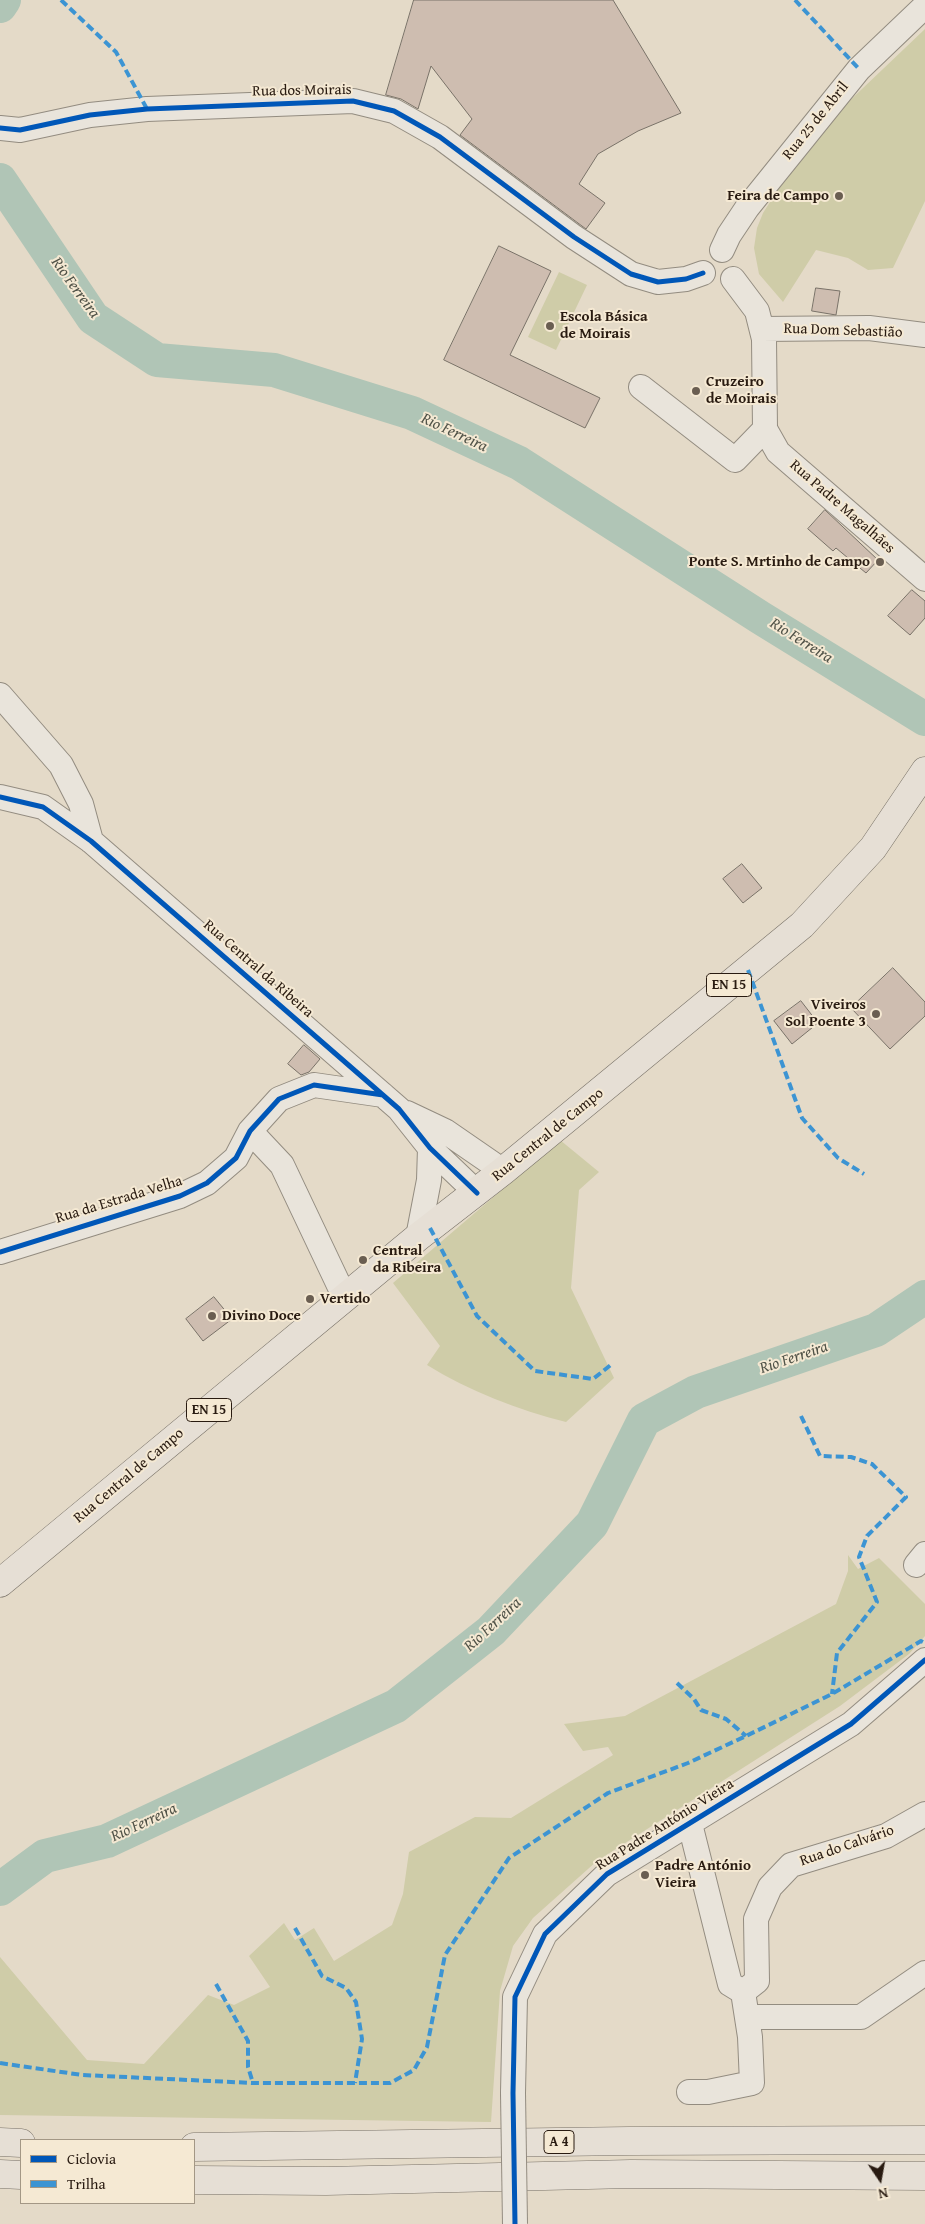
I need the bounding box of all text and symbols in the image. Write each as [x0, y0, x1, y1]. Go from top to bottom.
street label: Rua 25 de Abril [779, 79, 853, 163]
street label: Rua dos Moirais [252, 81, 352, 101]
place label: Feira de Campo [727, 187, 829, 205]
marker: Feira de Campo [833, 190, 845, 202]
water label: Rio Ferreira [46, 254, 104, 322]
place label: Escola Básica de Moirais [560, 308, 648, 343]
marker: Escola Básica de Moirais [544, 320, 556, 332]
street label: Rua Dom Sebastião [783, 320, 903, 342]
place label: Cruzeiro de Moirais [706, 373, 776, 408]
marker: Cruzeiro de Moirais [690, 385, 702, 397]
water label: Rio Ferreira [418, 409, 490, 457]
street label: Rua Padre Magalhães [786, 456, 898, 558]
place label: Ponte S. Mrtinho de Campo [689, 553, 870, 571]
marker: Ponte S. Mrtinho de Campo [874, 556, 886, 568]
water label: Rio Ferreira [766, 614, 836, 668]
street label: Rua Central da Ribeira [199, 916, 317, 1022]
road number: EN 15 [706, 974, 752, 996]
place label: Viveiros Sol Poente 3 [785, 996, 866, 1031]
marker: Viveiros Sol Poente 3 [870, 1008, 882, 1020]
street label: Rua Central de Campo [489, 1084, 607, 1186]
street label: Rua da Estrada Velha [53, 1172, 185, 1228]
place label: Central da Ribeira [373, 1242, 441, 1277]
marker: Central da Ribeira [357, 1254, 369, 1266]
place label: Vertido [320, 1290, 370, 1308]
marker: Vertido [304, 1293, 316, 1305]
place label: Divino Doce [222, 1307, 301, 1325]
marker: Divino Doce [206, 1310, 218, 1322]
water label: Rio Ferreira [757, 1337, 831, 1379]
road number: EN 15 [186, 1398, 232, 1422]
street label: Rua Central de Campo [70, 1425, 188, 1527]
water label: Rio Ferreira [461, 1594, 525, 1656]
street label: Rua Padre António Vieira [593, 1775, 737, 1875]
water label: Rio Ferreira [108, 1799, 180, 1847]
street label: Rua do Calvário [798, 1822, 896, 1870]
place label: Padre António Vieira [655, 1857, 751, 1892]
marker: Padre António Vieira [639, 1869, 651, 1881]
road number: A 4 [544, 2130, 574, 2154]
legend [20, 2139, 195, 2204]
text: Ciclovia [67, 2148, 116, 2169]
north arrow [855, 2154, 905, 2204]
text: Trilha [67, 2173, 106, 2194]
text: N [876, 2183, 890, 2204]

